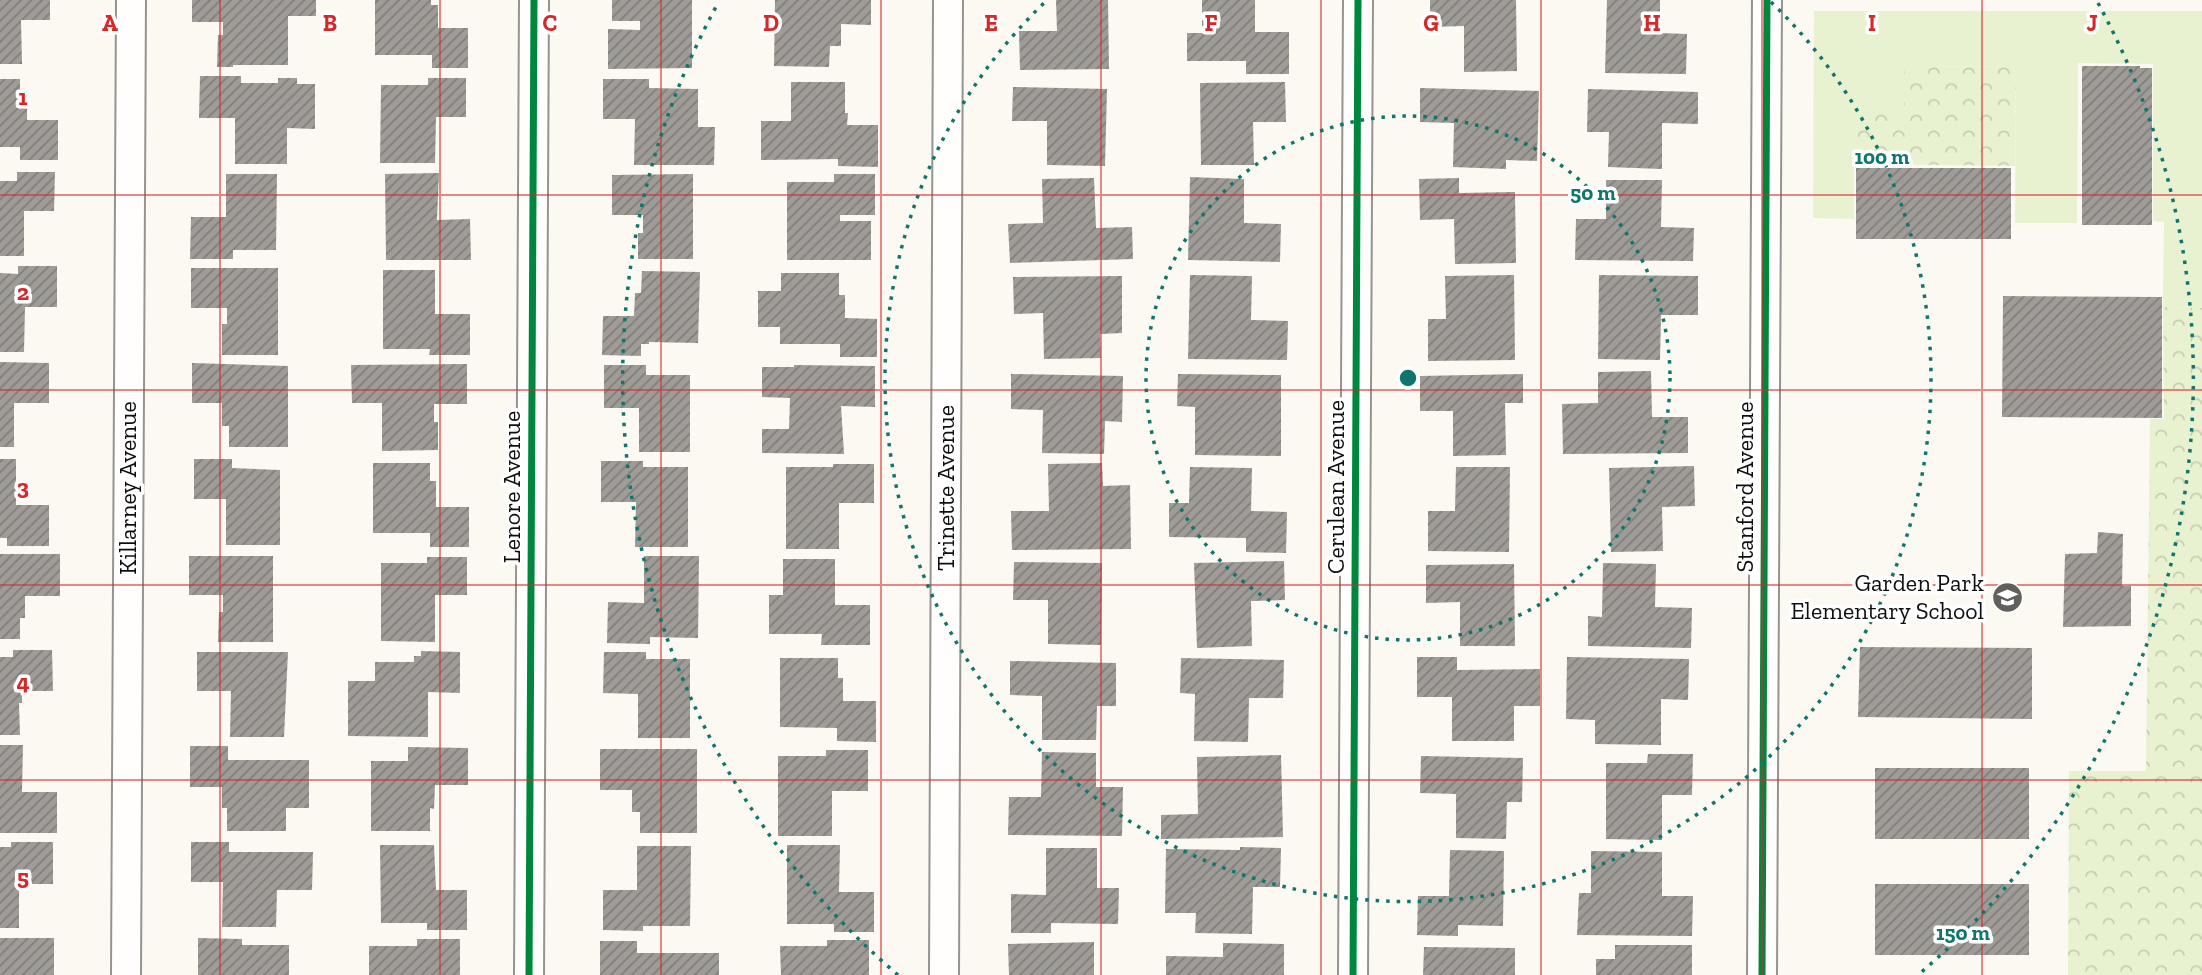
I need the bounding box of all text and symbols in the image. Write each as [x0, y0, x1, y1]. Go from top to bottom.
text: A [102, 9, 118, 37]
text: B [323, 9, 337, 37]
text: C [543, 9, 557, 37]
text: D [763, 9, 779, 37]
text: E [984, 9, 998, 37]
text: F [1204, 9, 1218, 37]
text: G [1423, 9, 1439, 37]
text: H [1643, 9, 1661, 37]
text: I [1868, 9, 1876, 37]
text: J [2086, 9, 2098, 37]
text: 1 [18, 83, 28, 111]
text: 100 m [1855, 144, 1910, 169]
text: 50 m [1570, 180, 1616, 205]
text: 2 [17, 278, 29, 306]
centre of rings [1396, 366, 1420, 390]
street label: Cerulean Avenue [1321, 400, 1350, 574]
street label: Killarney Avenue [113, 401, 142, 575]
street label: Stanford Avenue [1730, 402, 1759, 572]
street label: Trinette Avenue [931, 405, 960, 571]
street label: Lenore Avenue [497, 411, 526, 563]
text: 3 [17, 473, 29, 501]
place label: Garden Park Elementary School [1790, 568, 1985, 625]
school or university icon: Garden Park Elementary School [1990, 580, 2024, 614]
text: 4 [16, 668, 30, 696]
text: 5 [17, 863, 29, 891]
text: 150 m [1936, 920, 1991, 945]

